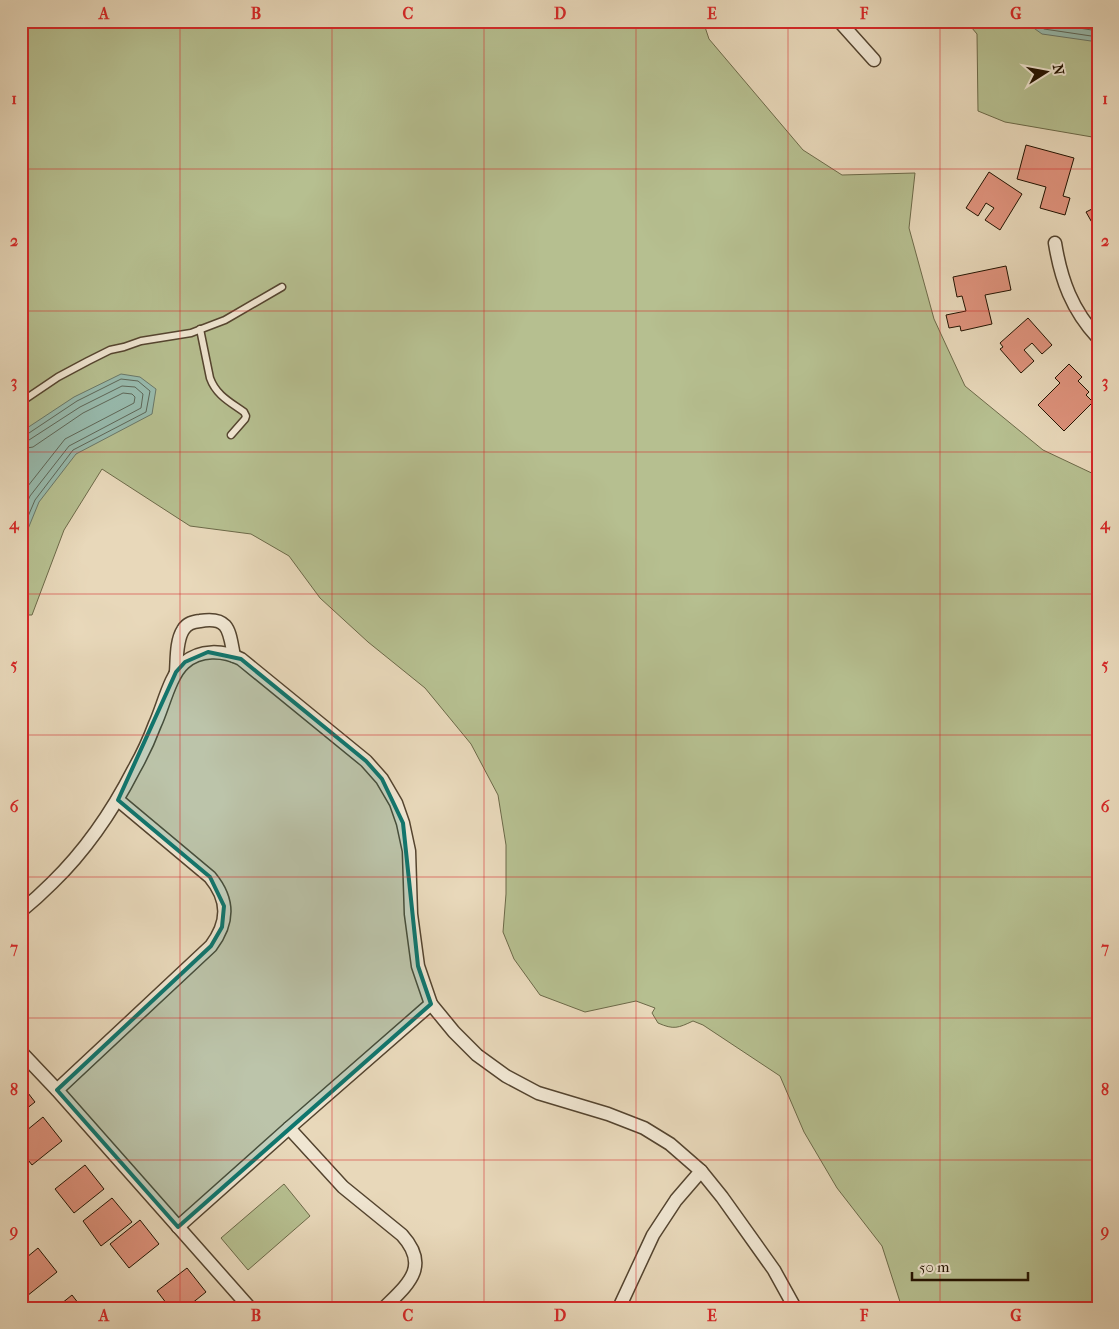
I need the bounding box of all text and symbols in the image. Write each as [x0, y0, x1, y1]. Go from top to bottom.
text: A [98, 4, 110, 23]
text: B [251, 4, 261, 23]
text: C [403, 4, 414, 23]
text: D [554, 4, 566, 23]
text: E [707, 4, 717, 23]
text: F [859, 4, 869, 23]
text: G [1010, 4, 1022, 23]
north arrow [1022, 48, 1072, 98]
text: N [1049, 63, 1068, 77]
text: 1 [11, 89, 17, 108]
text: 1 [1102, 89, 1108, 108]
text: 2 [10, 231, 18, 250]
text: 2 [1101, 231, 1109, 250]
text: 3 [11, 372, 17, 392]
text: 3 [1102, 372, 1108, 392]
text: 4 [8, 514, 20, 534]
text: 4 [1099, 514, 1111, 534]
text: 5 [11, 655, 18, 674]
text: 5 [1102, 655, 1109, 674]
text: 6 [10, 797, 19, 816]
text: 6 [1101, 797, 1110, 816]
text: 7 [9, 938, 18, 957]
text: 7 [1100, 938, 1109, 957]
text: 8 [10, 1080, 18, 1099]
text: 8 [1101, 1080, 1109, 1099]
text: 9 [9, 1221, 18, 1241]
text: 9 [1100, 1221, 1109, 1241]
scale bar [912, 1249, 1028, 1281]
text: 50 m [919, 1258, 950, 1276]
text: A [98, 1306, 110, 1325]
text: B [251, 1306, 261, 1325]
text: C [403, 1306, 414, 1325]
text: D [554, 1306, 566, 1325]
text: E [707, 1306, 717, 1325]
text: F [859, 1306, 869, 1325]
text: G [1010, 1306, 1022, 1325]

